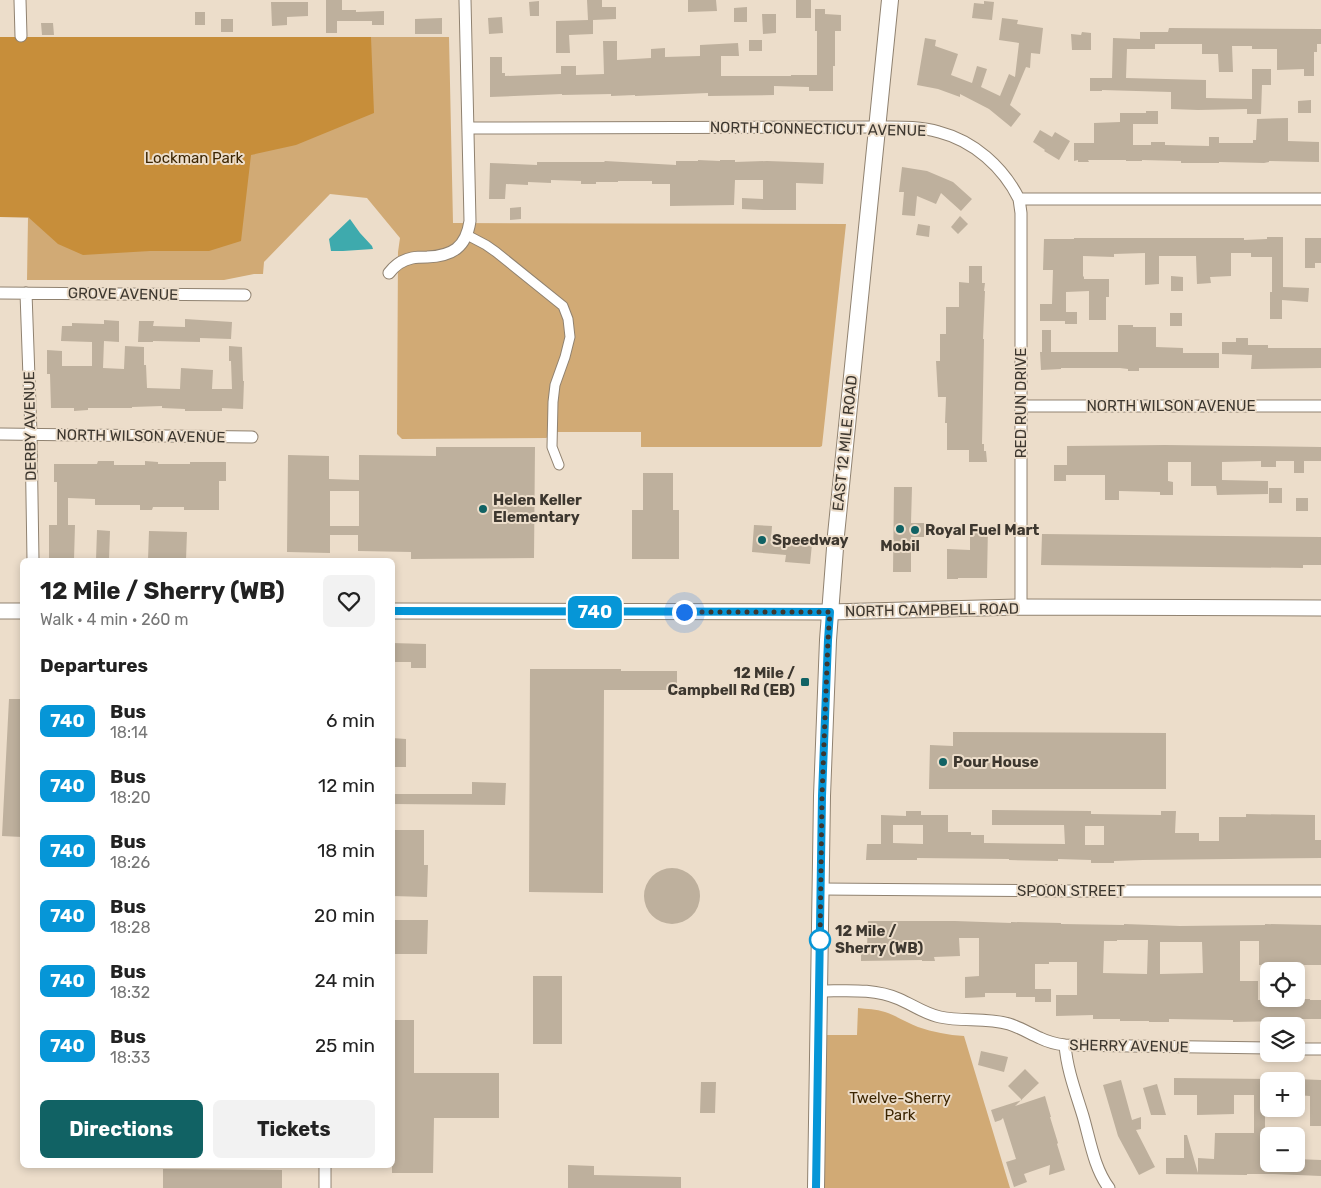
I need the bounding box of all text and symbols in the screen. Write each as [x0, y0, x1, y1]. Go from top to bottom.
street label: NORTH CONNECTICUT AVENUE [710, 118, 926, 140]
park label: Lockman Park [145, 149, 244, 167]
street label: GROVE AVENUE [68, 284, 178, 304]
street label: RED RUN DRIVE [1012, 348, 1030, 458]
street label: DERBY AVENUE [20, 371, 40, 481]
street label: EAST 12 MILE ROAD [829, 374, 861, 512]
street label: NORTH WILSON AVENUE [1086, 397, 1256, 415]
street label: NORTH WILSON AVENUE [56, 426, 226, 446]
place label: Helen Keller Elementary [493, 491, 582, 526]
marker: Helen Keller Elementary [477, 503, 489, 515]
place label: Royal Fuel Mart [925, 521, 1039, 539]
marker: Mobil [894, 523, 906, 535]
marker: Royal Fuel Mart [909, 524, 921, 536]
place label: Speedway [772, 531, 849, 549]
marker: Speedway [756, 534, 768, 546]
place label: Mobil [880, 537, 920, 555]
button: heart [323, 575, 375, 627]
text: 12 Mile / Sherry (WB) [40, 577, 285, 605]
line badge: 740 [566, 596, 624, 628]
street label: NORTH CAMPBELL ROAD [845, 599, 1019, 621]
your location [672, 600, 697, 625]
text: 740 [578, 601, 612, 623]
text: Walk · 4 min · 260 m [40, 610, 189, 629]
text: Departures [40, 654, 148, 677]
place label: 12 Mile / Campbell Rd (EB) [668, 664, 795, 699]
marker: 12 Mile / Campbell Rd (EB) [799, 676, 811, 688]
text: Bus [110, 700, 146, 723]
text: 6 min [326, 709, 375, 732]
text: 740 [50, 710, 85, 732]
text: 18:14 [110, 723, 148, 742]
place label: Pour House [953, 753, 1039, 771]
marker: Pour House [937, 756, 949, 768]
text: Bus [110, 765, 146, 788]
text: 12 min [318, 774, 375, 797]
text: 740 [50, 775, 85, 797]
text: 18:20 [110, 788, 151, 807]
text: Bus [110, 830, 146, 853]
text: 18 min [317, 839, 375, 862]
text: 740 [50, 840, 85, 862]
text: 18:26 [110, 853, 150, 872]
street label: SPOON STREET [1017, 882, 1125, 900]
text: Bus [110, 895, 146, 918]
text: 20 min [314, 904, 375, 927]
text: 740 [50, 905, 85, 927]
text: 18:28 [110, 918, 151, 937]
place label: 12 Mile / Sherry (WB) [835, 922, 923, 957]
marker: 12 Mile / Sherry (WB) [809, 929, 831, 951]
text: Bus [110, 960, 146, 983]
map controls [1260, 962, 1305, 1172]
button: locate [1260, 962, 1305, 1007]
text: 24 min [315, 969, 375, 992]
text: 740 [50, 970, 85, 992]
text: 18:32 [110, 983, 150, 1002]
button: layers [1260, 1017, 1305, 1062]
text: Bus [110, 1025, 146, 1048]
text: 25 min [315, 1034, 375, 1057]
text: 740 [50, 1035, 85, 1057]
street label: SHERRY AVENUE [1069, 1036, 1189, 1056]
text: 18:33 [110, 1048, 150, 1067]
button: + [1260, 1072, 1305, 1117]
park label: Twelve-Sherry Park [849, 1089, 951, 1124]
button: Directions [40, 1100, 203, 1158]
button: Tickets [213, 1100, 375, 1158]
button: − [1260, 1127, 1305, 1172]

